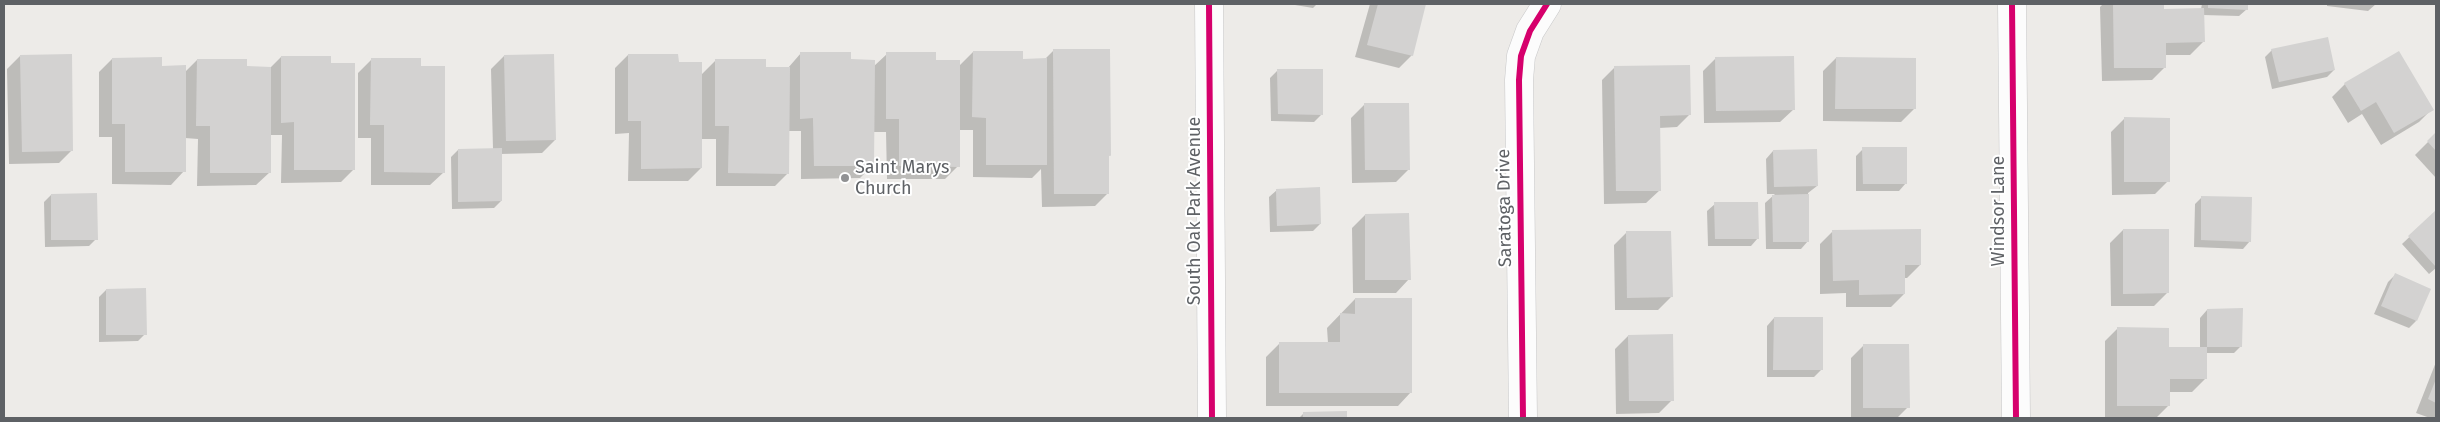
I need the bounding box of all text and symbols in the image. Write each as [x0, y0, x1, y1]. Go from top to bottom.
street label: South Oak Park Avenue [1184, 117, 1206, 305]
street label: Saratoga Drive [1493, 149, 1517, 267]
street label: Windsor Lane [1988, 156, 2010, 266]
place label: Saint Marys Church [855, 157, 949, 200]
marker: Saint Marys Church [839, 172, 851, 184]

